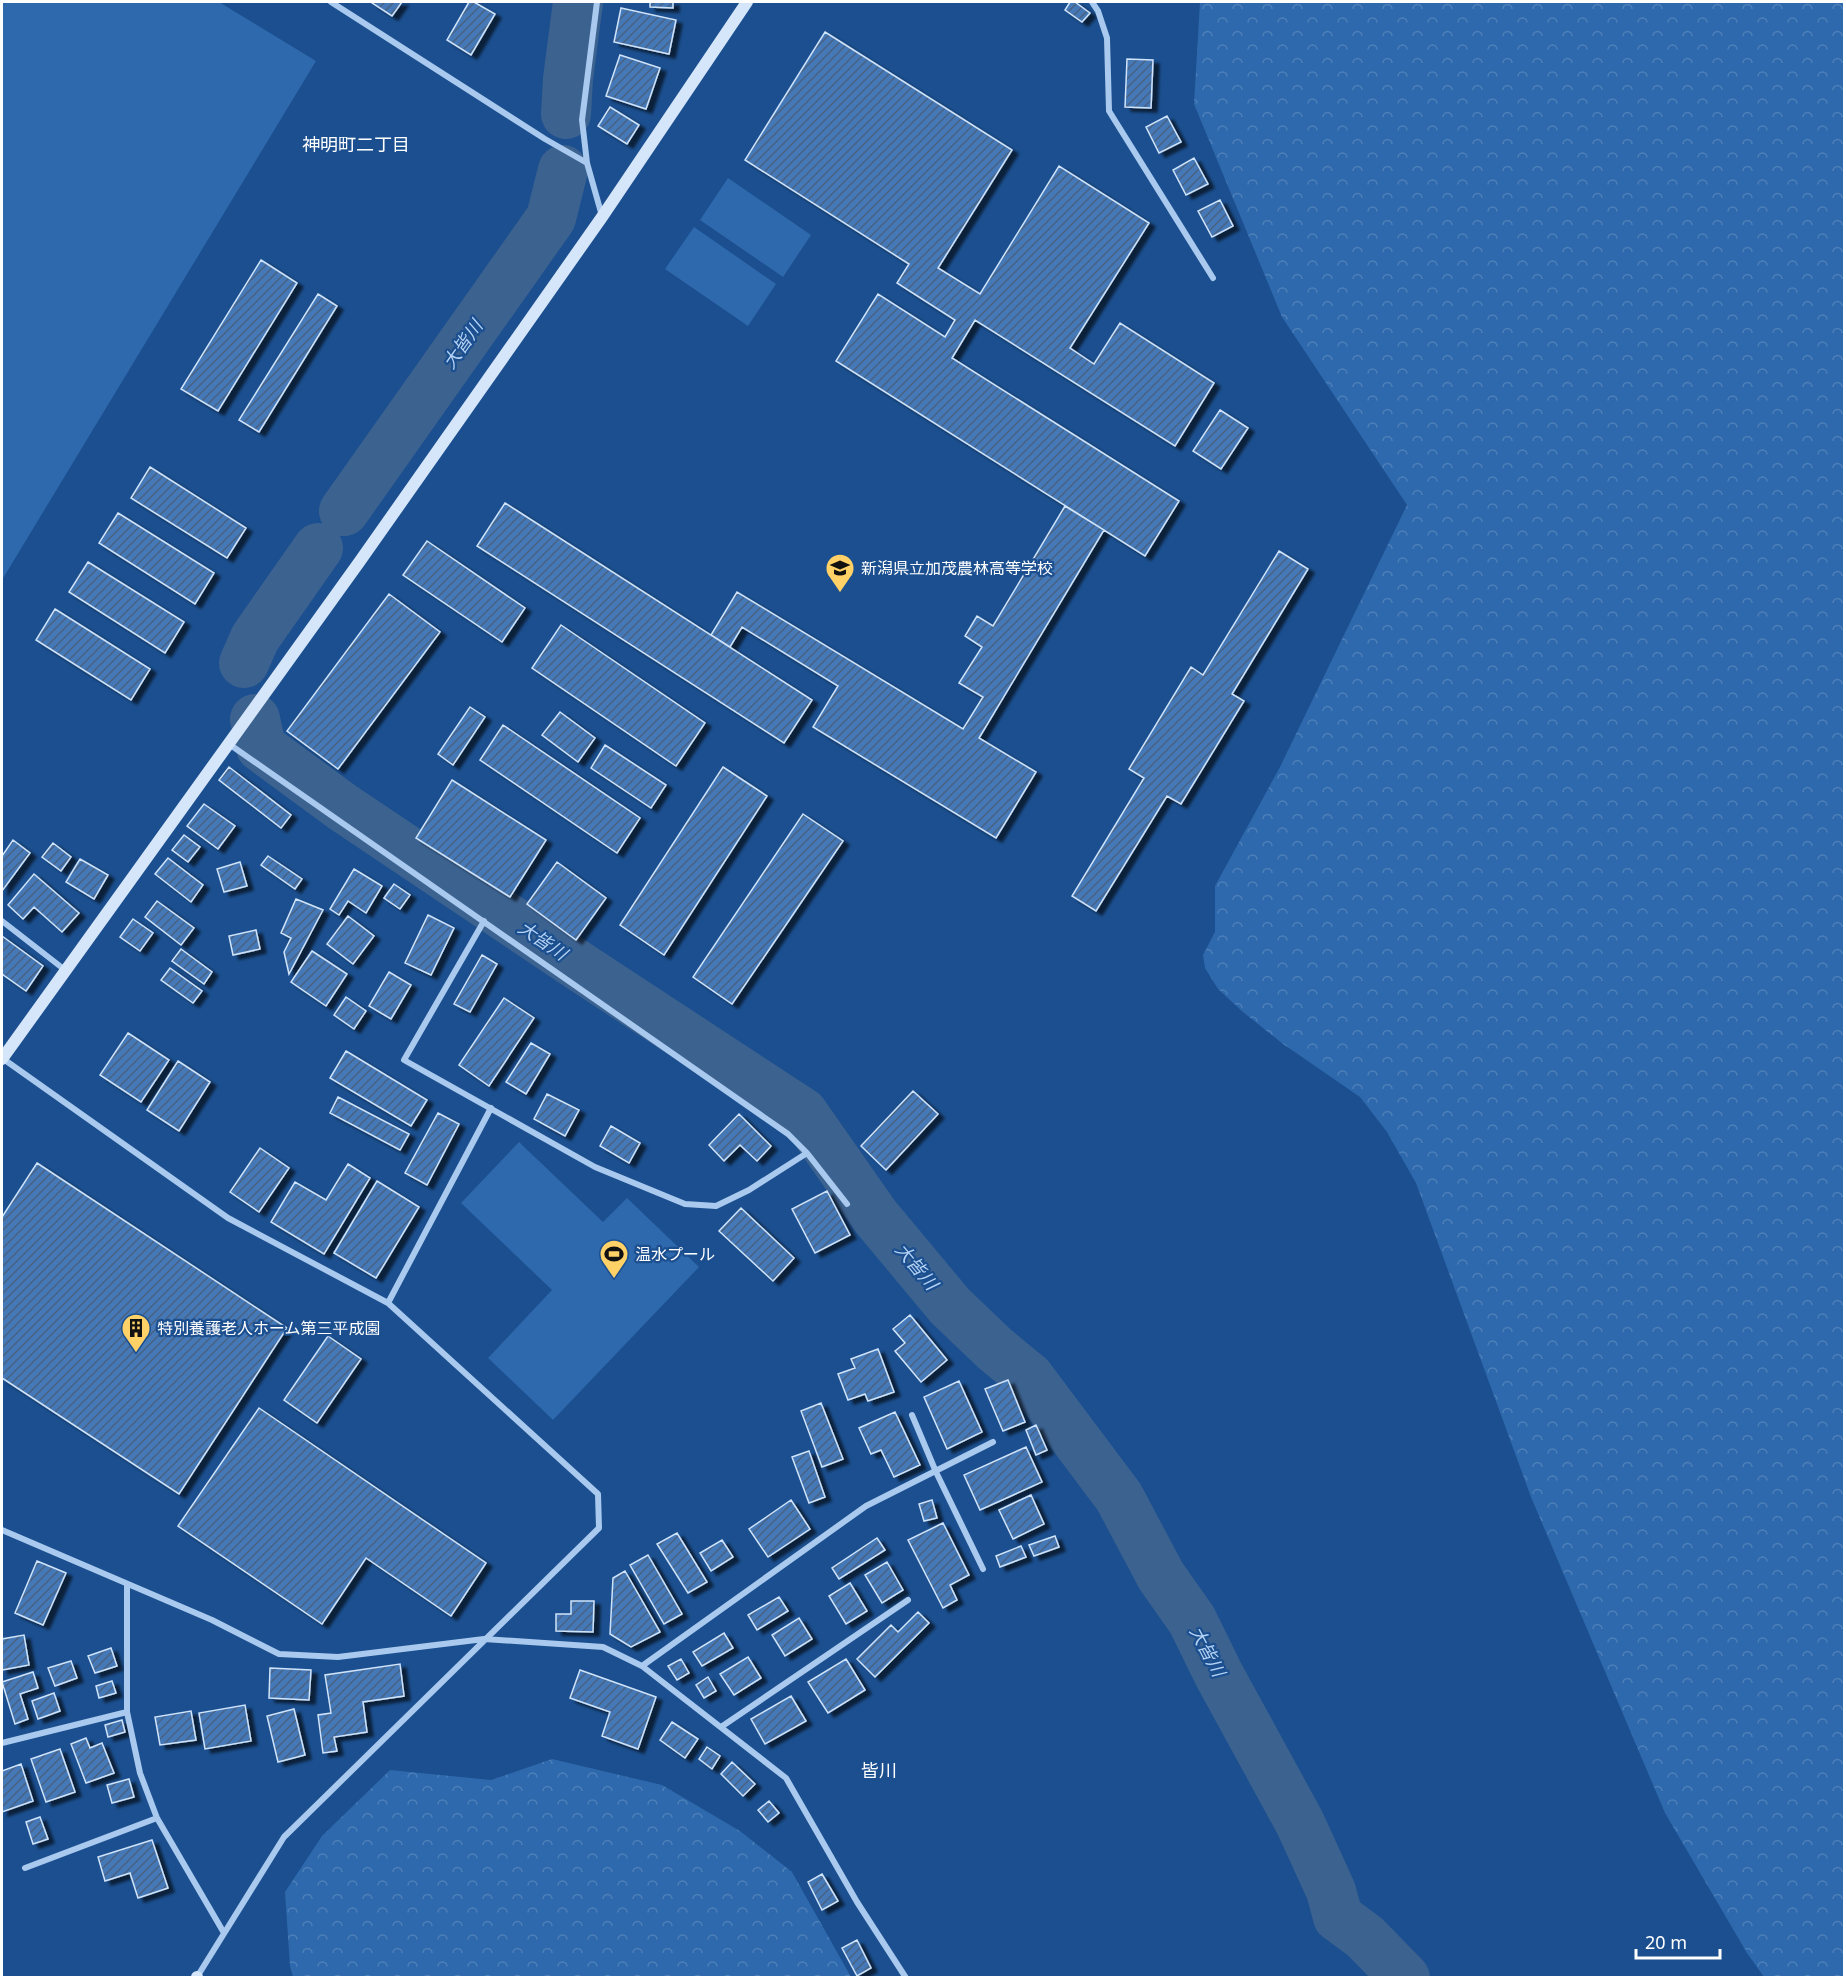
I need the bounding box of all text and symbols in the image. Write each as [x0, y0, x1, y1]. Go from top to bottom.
district label: 神明町二丁目 [302, 132, 410, 156]
water label: 大皆川 [437, 313, 488, 373]
school or university icon: 新潟県立加茂農林高等学校 [824, 552, 856, 594]
place label: 新潟県立加茂農林高等学校 [861, 557, 1053, 579]
water label: 大皆川 [514, 915, 574, 966]
sports icon: 温水プール [598, 1238, 630, 1280]
water label: 大皆川 [890, 1238, 945, 1296]
place label: 温水プール [635, 1243, 715, 1265]
building icon: 特別養護老人ホーム第三平成園 [120, 1312, 152, 1354]
place label: 特別養護老人ホーム第三平成園 [157, 1317, 381, 1339]
water label: 大皆川 [1185, 1622, 1232, 1682]
district label: 皆川 [861, 1758, 897, 1782]
scale bar [1636, 1922, 1720, 1960]
text: 20 m [1645, 1930, 1687, 1954]

